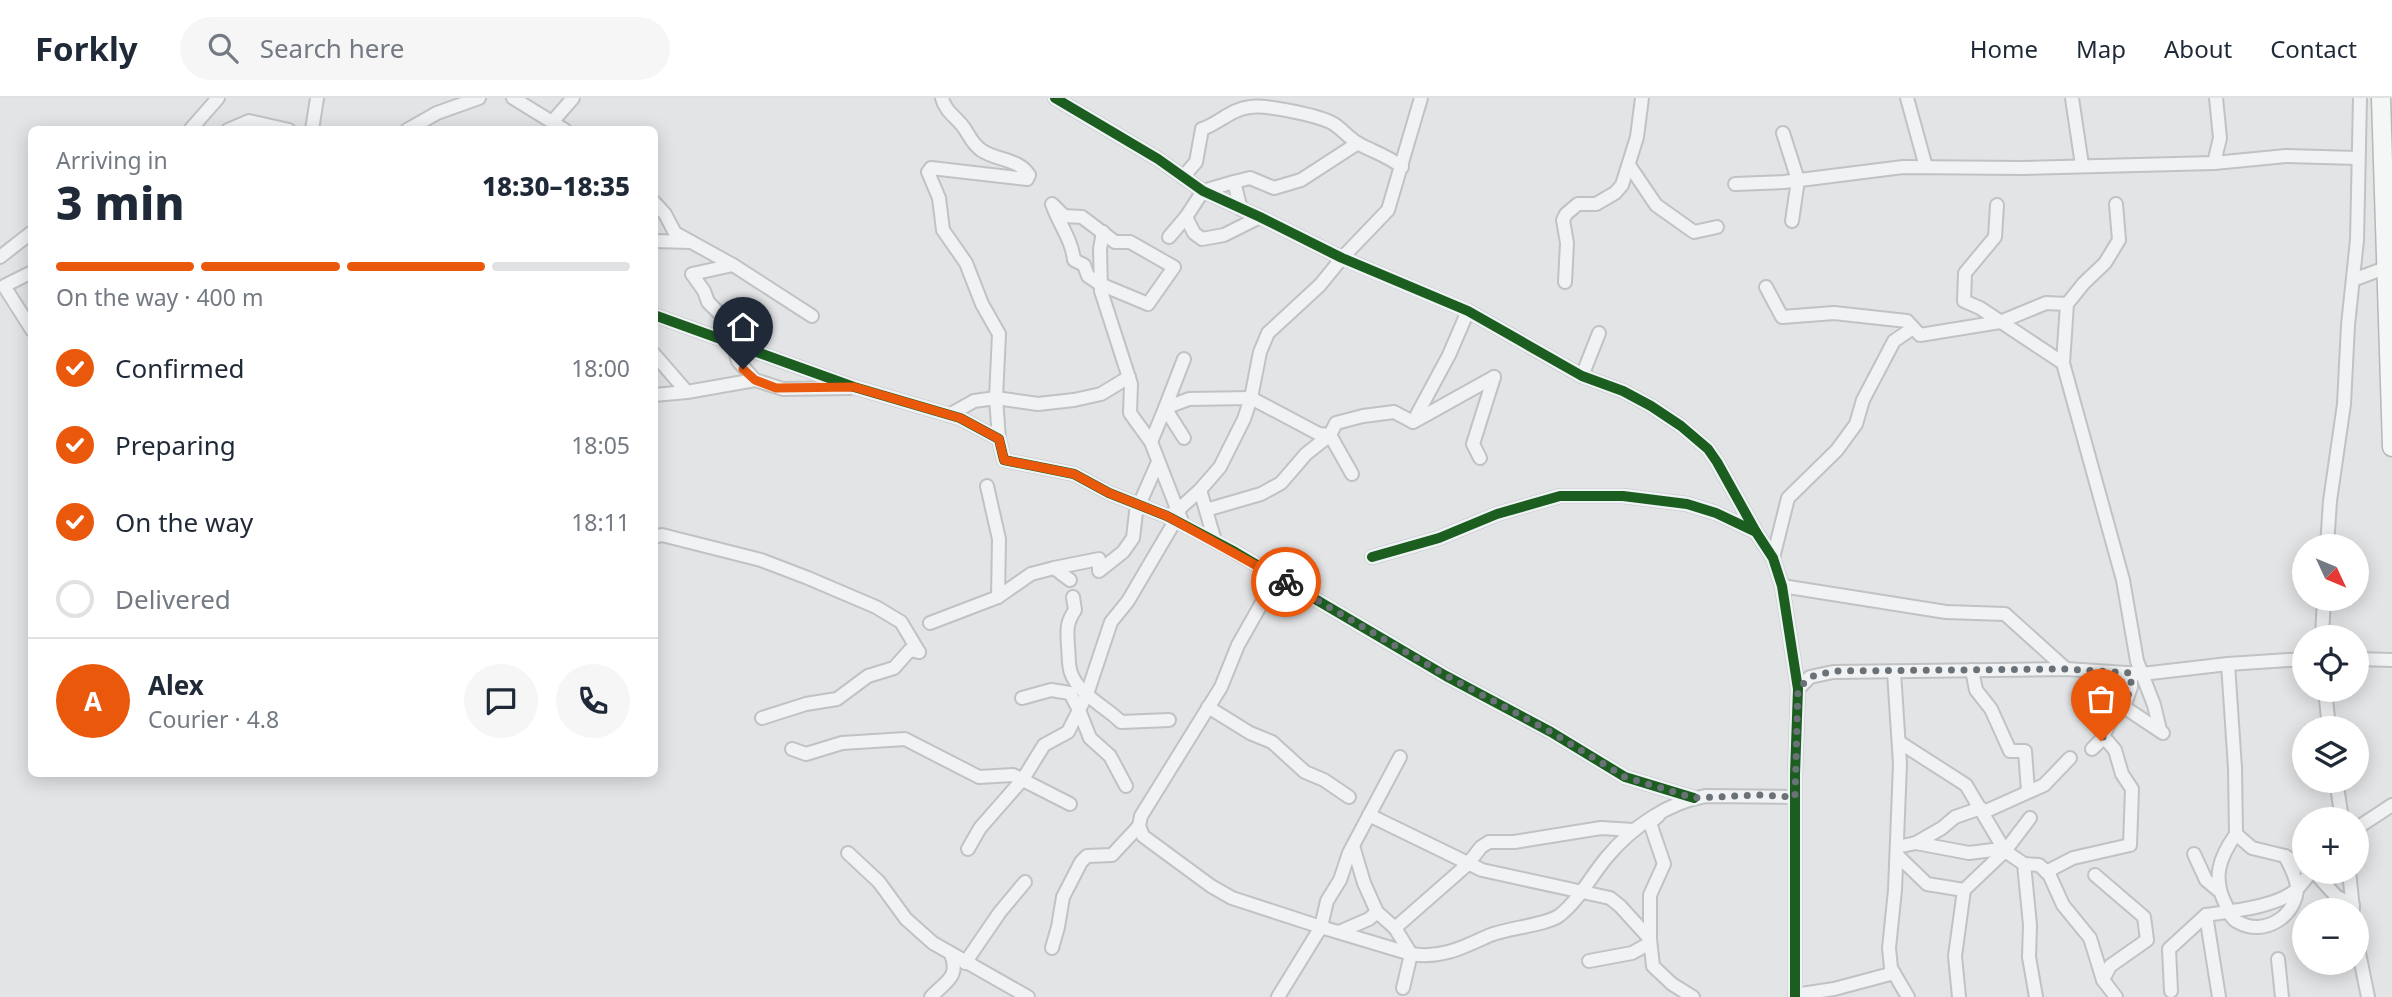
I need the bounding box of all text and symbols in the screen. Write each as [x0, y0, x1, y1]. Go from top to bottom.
search box [180, 17, 670, 80]
text: Forkly [35, 26, 138, 71]
icon: search [204, 29, 242, 67]
text: Search here [260, 30, 404, 66]
text: Home [1970, 32, 2038, 65]
text: Map [2076, 32, 2126, 65]
text: About [2164, 32, 2232, 65]
text: Contact [2270, 32, 2357, 65]
text: Arriving in [56, 144, 168, 176]
text: 18:30–18:35 [482, 168, 630, 204]
text: 3 min [56, 171, 185, 233]
text: On the way · 400 m [56, 281, 263, 313]
pin [713, 297, 773, 369]
icon: home [724, 308, 762, 346]
icon: check [56, 349, 94, 387]
text: Confirmed [115, 350, 245, 386]
text: 18:00 [571, 352, 630, 384]
icon: check [56, 426, 94, 464]
text: Preparing [115, 427, 236, 463]
text: 18:05 [571, 429, 630, 461]
icon: check [56, 503, 94, 541]
text: On the way [115, 504, 253, 540]
text: 18:11 [571, 506, 630, 538]
north arrow [2292, 534, 2370, 611]
map controls [2292, 534, 2369, 975]
courier [1251, 547, 1321, 617]
icon: bike [1267, 563, 1305, 601]
text: Delivered [115, 581, 231, 617]
button: locate [2292, 625, 2369, 702]
button: chat [464, 664, 538, 738]
button: phone [556, 664, 630, 738]
text: Alex [148, 667, 204, 703]
pin [2071, 669, 2131, 741]
icon: bag [2082, 680, 2120, 718]
text: A [84, 683, 102, 719]
text: Courier · 4.8 [148, 703, 279, 735]
button: layers [2292, 716, 2369, 793]
button: + [2292, 807, 2369, 884]
button: − [2292, 898, 2369, 975]

